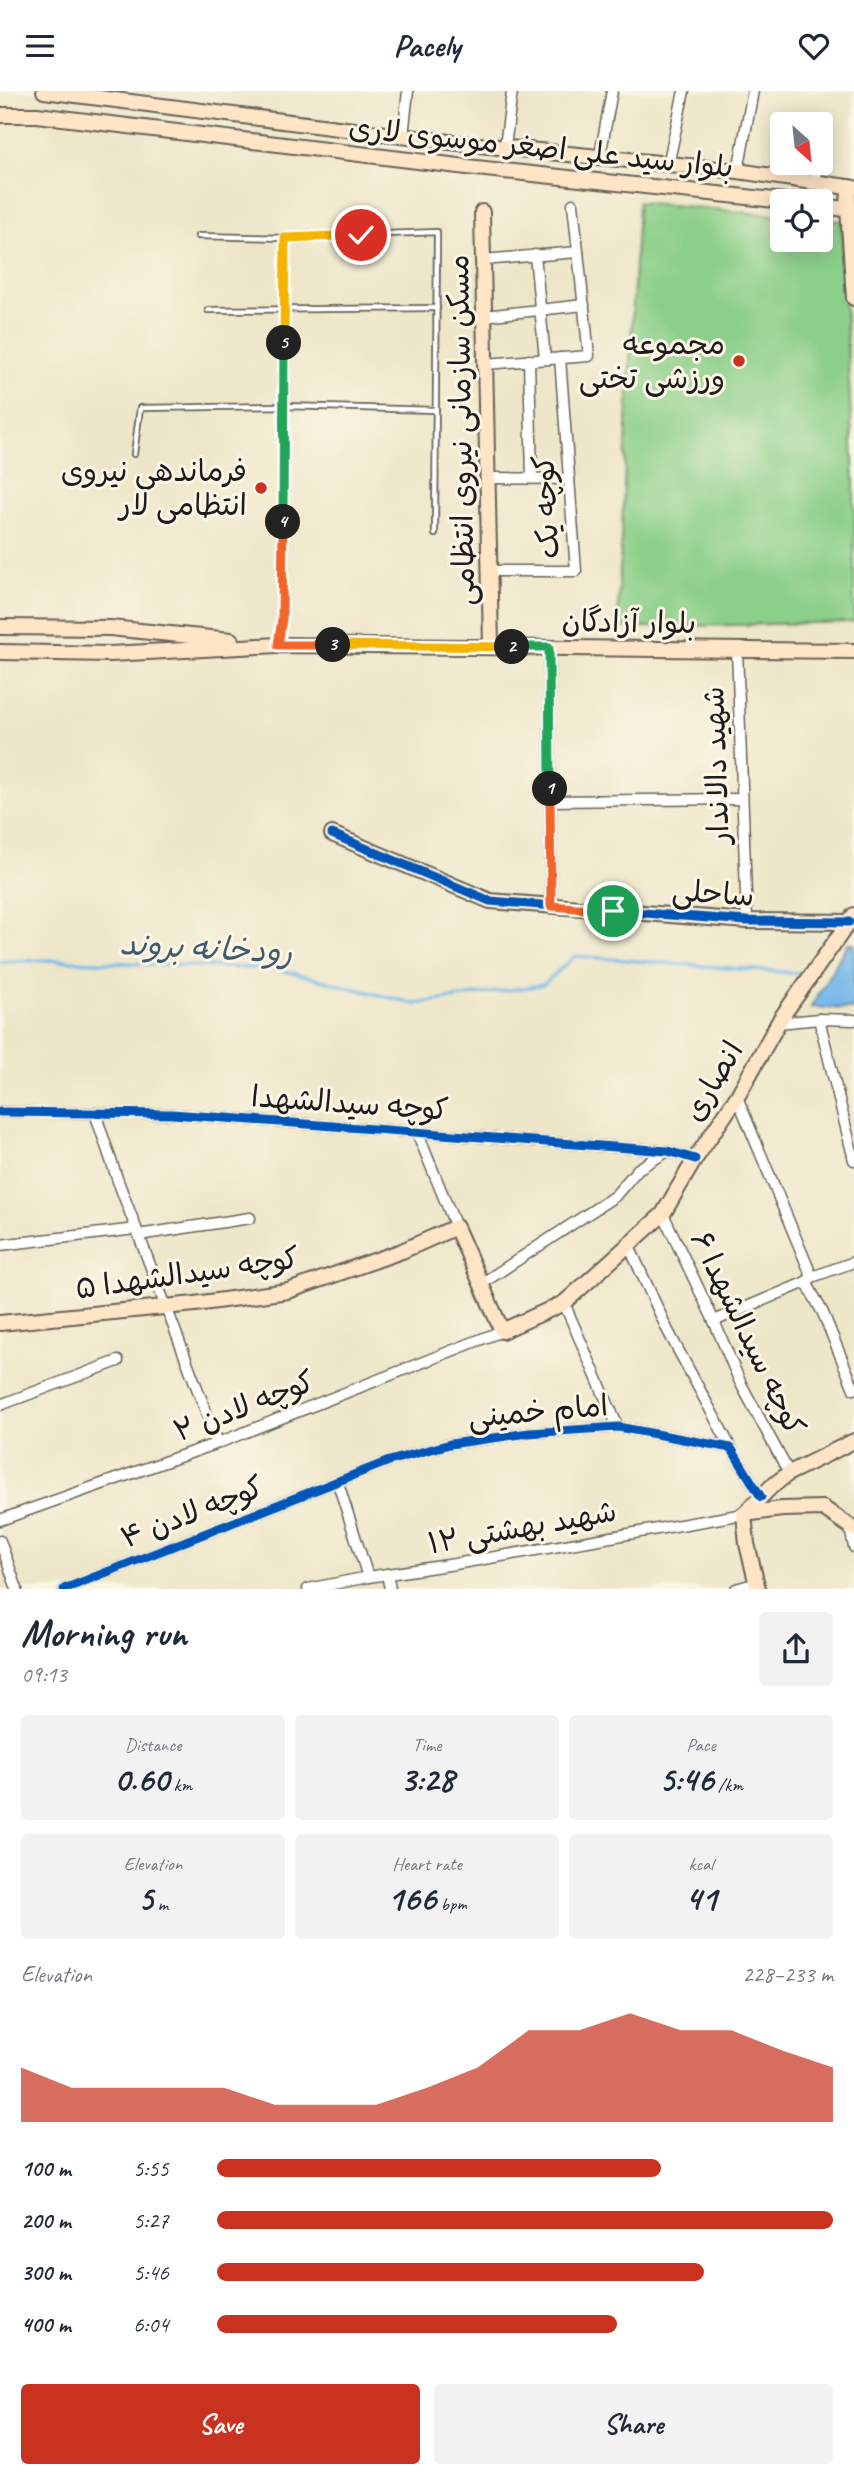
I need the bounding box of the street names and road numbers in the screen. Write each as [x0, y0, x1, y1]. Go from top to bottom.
street label: بلوار سید علی اصغر موسوی لاری [347, 108, 735, 186]
street label: مسکن سازمانی نیروی انتظامی [439, 254, 483, 606]
street label: کوچه یک [524, 454, 568, 560]
street label: بلوار آزادگان [561, 602, 697, 642]
street label: شهید دالاندار [694, 686, 738, 847]
street label: ساحلی [671, 871, 755, 915]
street label: انصاری [674, 1034, 752, 1128]
street label: کوچه سیدالشهدا [250, 1077, 450, 1129]
street label: کوچه سیدالشهدا ۶ [682, 1225, 814, 1441]
street label: کوچه سیدالشهدا ۵ [73, 1238, 301, 1308]
street label: کوچه لادن ۲ [168, 1362, 320, 1450]
street label: امام خمینی [466, 1386, 610, 1439]
street label: کوچه لادن ۴ [115, 1467, 269, 1557]
street label: شهید بهشتی ۱۲ [425, 1492, 619, 1562]

